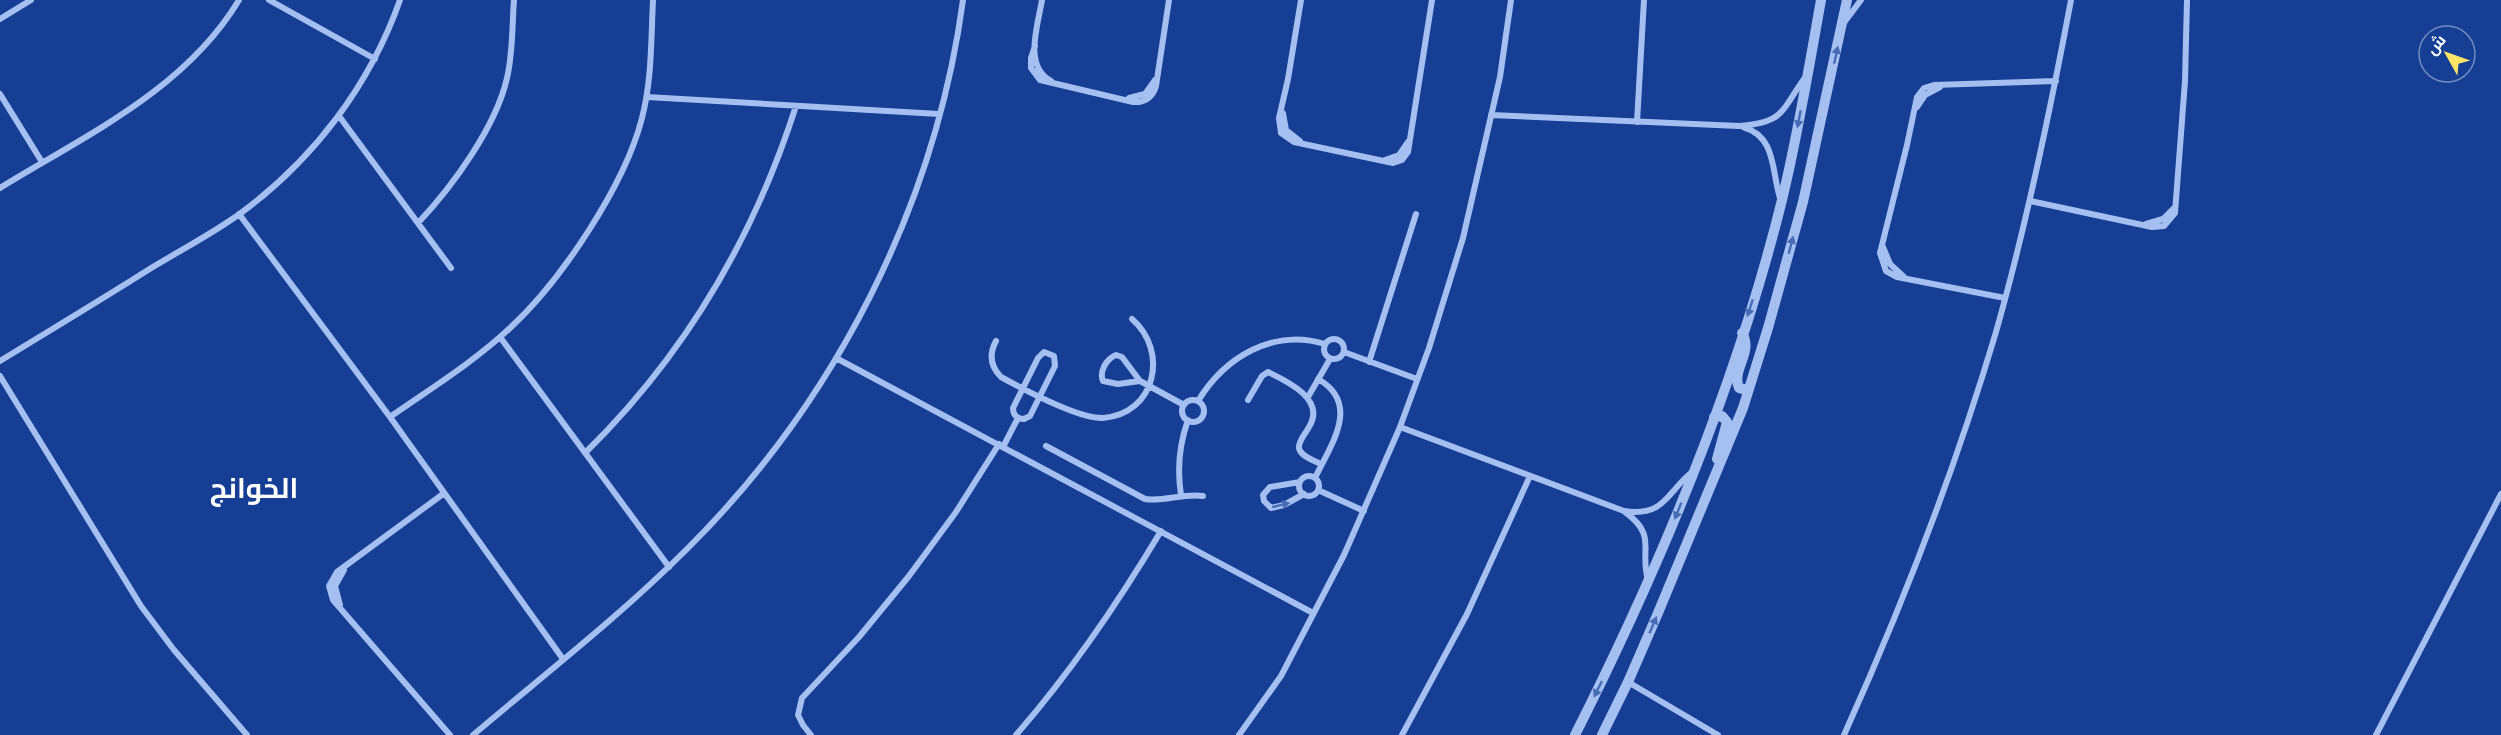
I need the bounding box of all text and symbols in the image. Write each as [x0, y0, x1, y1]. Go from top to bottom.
north arrow [2417, 24, 2477, 84]
text: ش [2420, 29, 2451, 60]
one-way arrow [1832, 45, 1841, 64]
one-way arrow [1794, 110, 1803, 129]
one-way arrow [1787, 236, 1797, 254]
one-way arrow [1745, 299, 1755, 317]
district label: الخوانج [210, 468, 298, 509]
one-way arrow [1272, 500, 1290, 509]
one-way arrow [1673, 503, 1683, 521]
one-way arrow [1649, 616, 1658, 634]
one-way arrow [1593, 681, 1603, 698]

